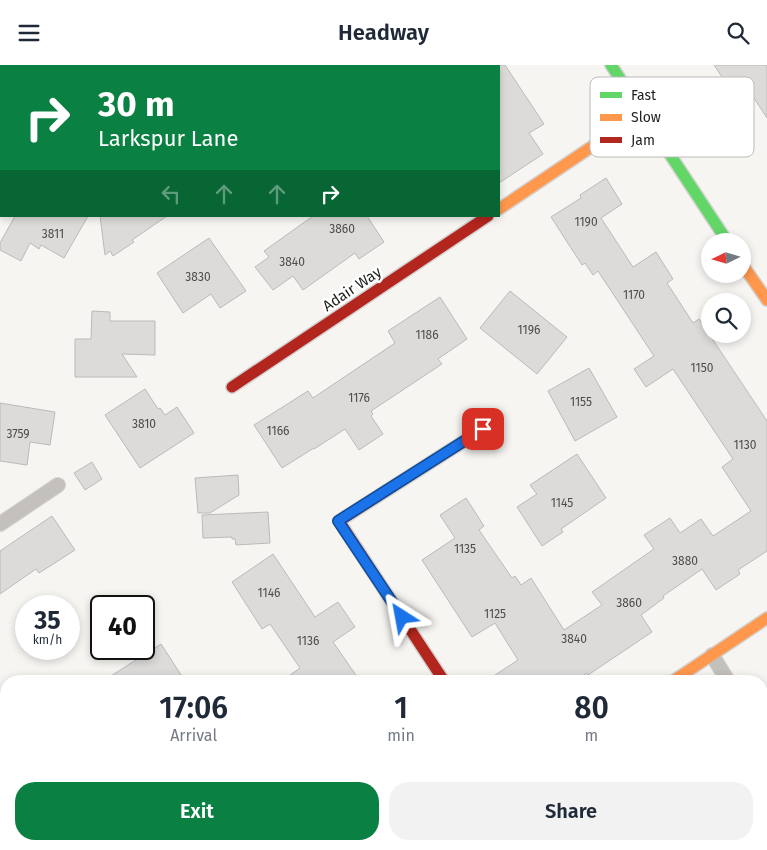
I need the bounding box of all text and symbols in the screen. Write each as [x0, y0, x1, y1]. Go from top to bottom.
icon: menu [15, 19, 43, 47]
text: Headway [338, 19, 429, 46]
icon: search [724, 19, 752, 47]
legend [590, 77, 754, 157]
text: 30 m [98, 83, 175, 125]
icon: right [15, 85, 80, 150]
text: Fast [631, 87, 657, 104]
text: Slow [631, 109, 661, 126]
text: Larkspur Lane [98, 125, 238, 152]
text: Jam [631, 132, 655, 149]
icon: left [157, 180, 185, 208]
icon: ahead [210, 180, 238, 208]
icon: ahead [263, 180, 291, 208]
icon: right [316, 180, 344, 208]
house number: 1190 [574, 215, 598, 229]
house number: 3860 [329, 222, 355, 236]
house number: 3811 [42, 227, 64, 241]
north arrow [701, 233, 751, 283]
map controls [701, 233, 751, 343]
house number: 3840 [279, 255, 305, 269]
street label: Adair Way [319, 262, 385, 315]
house number: 3830 [185, 270, 211, 284]
house number: 1170 [623, 288, 645, 302]
button: search [701, 293, 751, 343]
house number: 1196 [518, 323, 540, 337]
house number: 1186 [415, 328, 439, 342]
house number: 1150 [691, 361, 714, 375]
house number: 1176 [348, 391, 370, 405]
house number: 1155 [570, 395, 592, 409]
pin [462, 408, 504, 450]
icon: arrive [469, 415, 497, 443]
house number: 3810 [132, 417, 156, 431]
house number: 1166 [266, 424, 290, 438]
house number: 3759 [6, 427, 30, 441]
house number: 1130 [734, 438, 757, 452]
house number: 1145 [551, 496, 573, 510]
house number: 1135 [454, 542, 476, 556]
house number: 3880 [672, 554, 698, 568]
house number: 1146 [257, 586, 281, 600]
position arrow [375, 590, 427, 642]
speed limit sign: 40 [90, 595, 155, 660]
house number: 3860 [616, 596, 642, 610]
text: 35 [34, 606, 61, 636]
house number: 1125 [484, 607, 506, 621]
house number: 3840 [561, 632, 587, 646]
text: km/h [33, 633, 62, 647]
house number: 1136 [297, 634, 319, 648]
text: 17:06 [159, 690, 228, 726]
text: 1 [394, 690, 408, 726]
text: 80 [574, 690, 609, 726]
text: Arrival [170, 726, 217, 745]
text: min [387, 726, 415, 745]
text: m [585, 726, 598, 745]
button: Exit [15, 782, 379, 840]
button: Share [389, 782, 753, 840]

